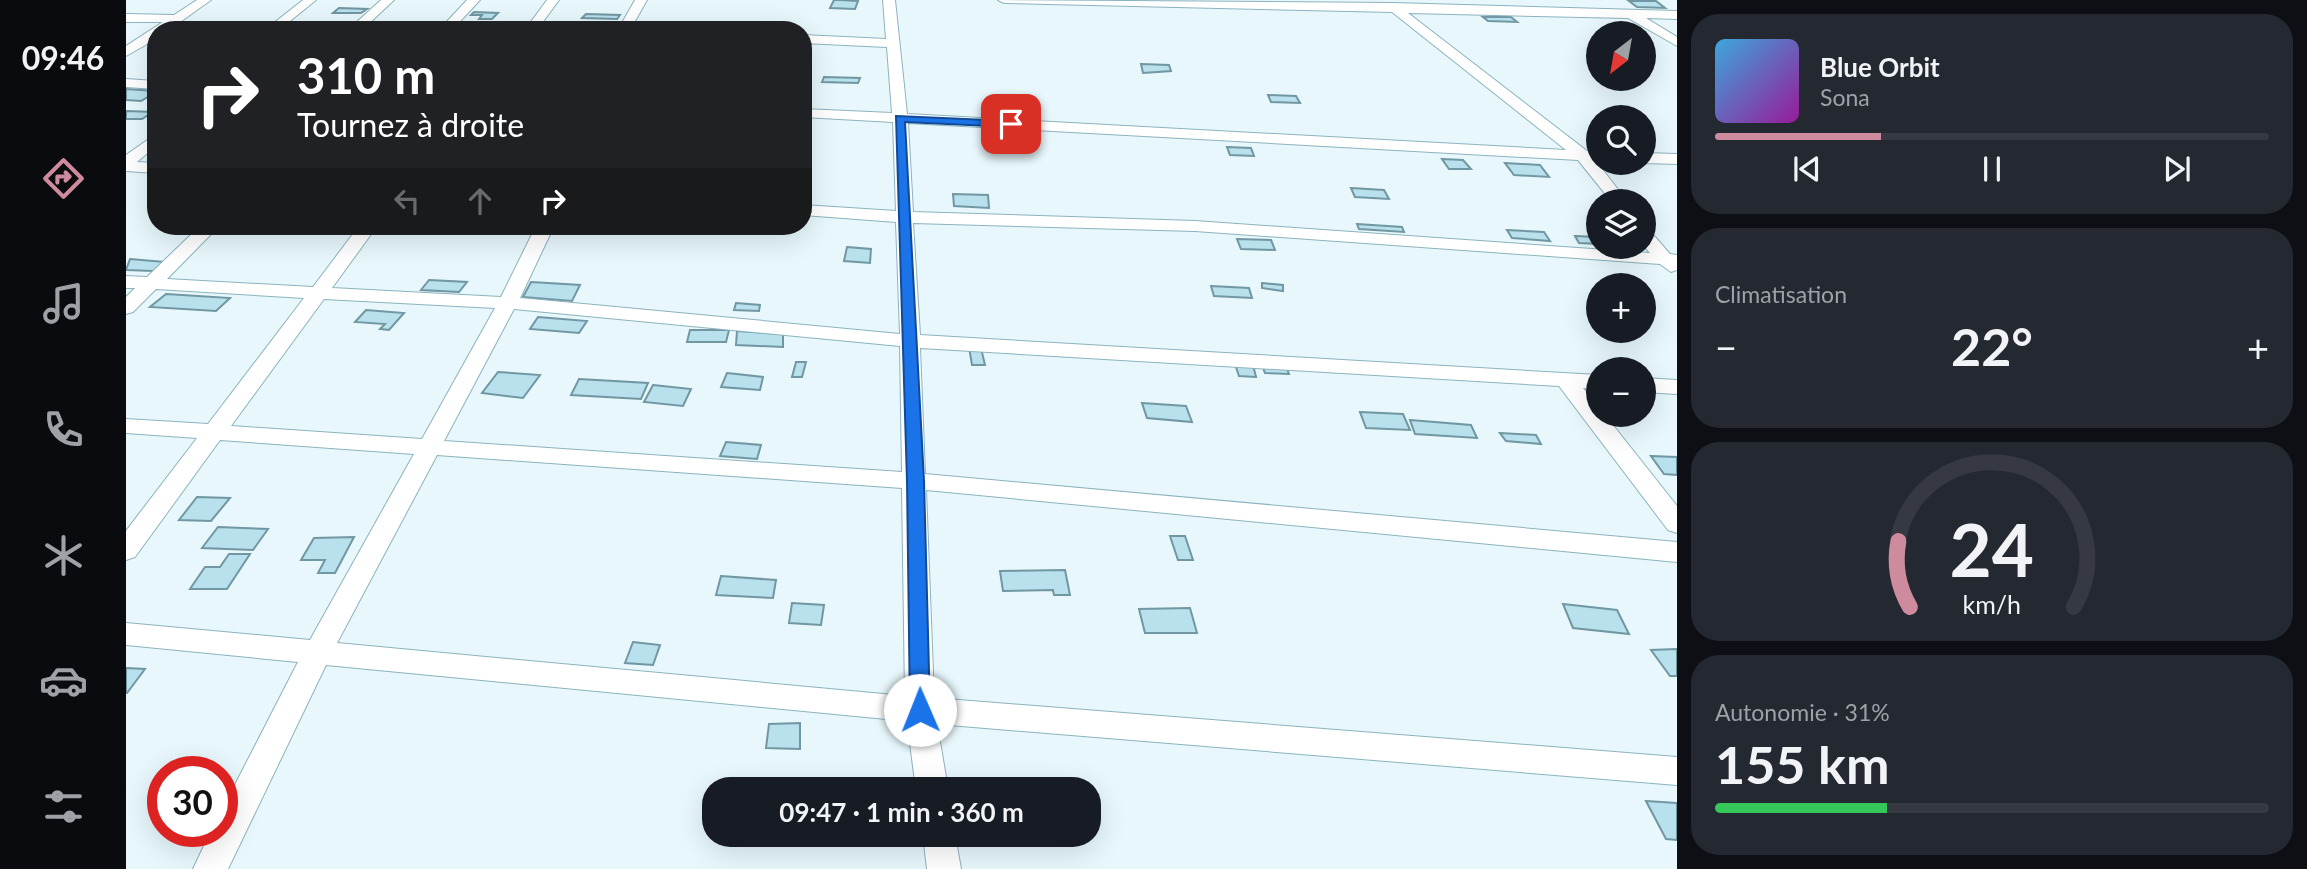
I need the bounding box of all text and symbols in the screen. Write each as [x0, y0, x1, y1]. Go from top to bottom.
north arrow [1586, 21, 1656, 91]
map controls [1586, 21, 1656, 427]
text: 09:46 [22, 38, 104, 77]
text: 310 m [297, 46, 435, 104]
icon: right [182, 49, 273, 140]
text: Blue Orbit [1820, 51, 1940, 83]
text: Sona [1820, 83, 1870, 111]
pin [981, 94, 1041, 154]
text: Tournez à droite [297, 105, 524, 144]
icon: arrive [992, 105, 1030, 143]
button: search [1586, 105, 1656, 175]
icon: previous [1788, 150, 1826, 188]
icon: pause [1973, 150, 2011, 188]
icon: next [2158, 150, 2196, 188]
icon: directions [39, 154, 88, 203]
icon: left [388, 182, 426, 220]
icon: ahead [461, 182, 499, 220]
icon: right [534, 182, 572, 220]
button: layers [1586, 189, 1656, 259]
button: + [1586, 273, 1656, 343]
icon: music [39, 279, 88, 328]
text: Climatisation [1715, 280, 1847, 308]
text: 22° [1951, 315, 2033, 377]
text: − [1715, 324, 1737, 370]
text: + [2247, 324, 2269, 370]
button: − [1586, 357, 1656, 427]
icon: phone [39, 405, 88, 454]
text: 24 [1950, 506, 2034, 594]
icon: climate [39, 531, 88, 580]
text: km/h [1963, 589, 2021, 619]
icon: car [39, 656, 88, 705]
position arrow [883, 673, 957, 747]
text: Autonomie · 31% [1715, 698, 1890, 726]
text: 155 km [1715, 733, 1889, 795]
speed limit sign: 30 [147, 756, 238, 847]
icon: filters [39, 782, 88, 831]
text: 09:47 · 1 min · 360 m [779, 796, 1024, 828]

